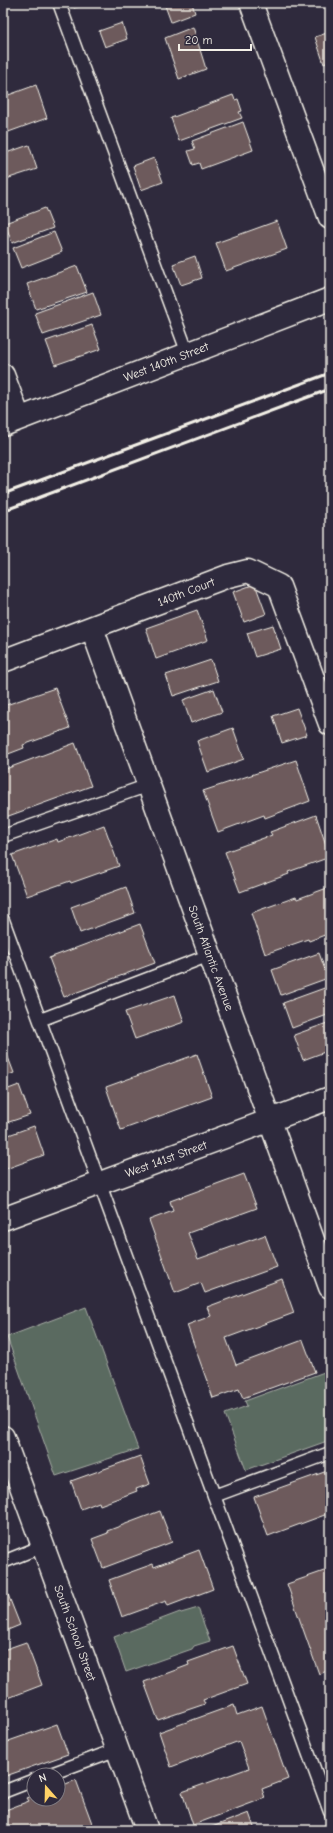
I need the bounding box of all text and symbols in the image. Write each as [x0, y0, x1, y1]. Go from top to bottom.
scale bar [179, 26, 251, 52]
text: 20 m [185, 33, 213, 47]
street label: West 140th Street [122, 339, 211, 385]
street label: 140th Court [156, 575, 217, 609]
street label: South Atlantic Avenue [185, 903, 237, 1013]
street label: West 141st Street [123, 1138, 209, 1180]
street label: South School Street [51, 1583, 99, 1683]
north arrow [26, 1767, 66, 1807]
text: N [37, 1771, 48, 1785]

